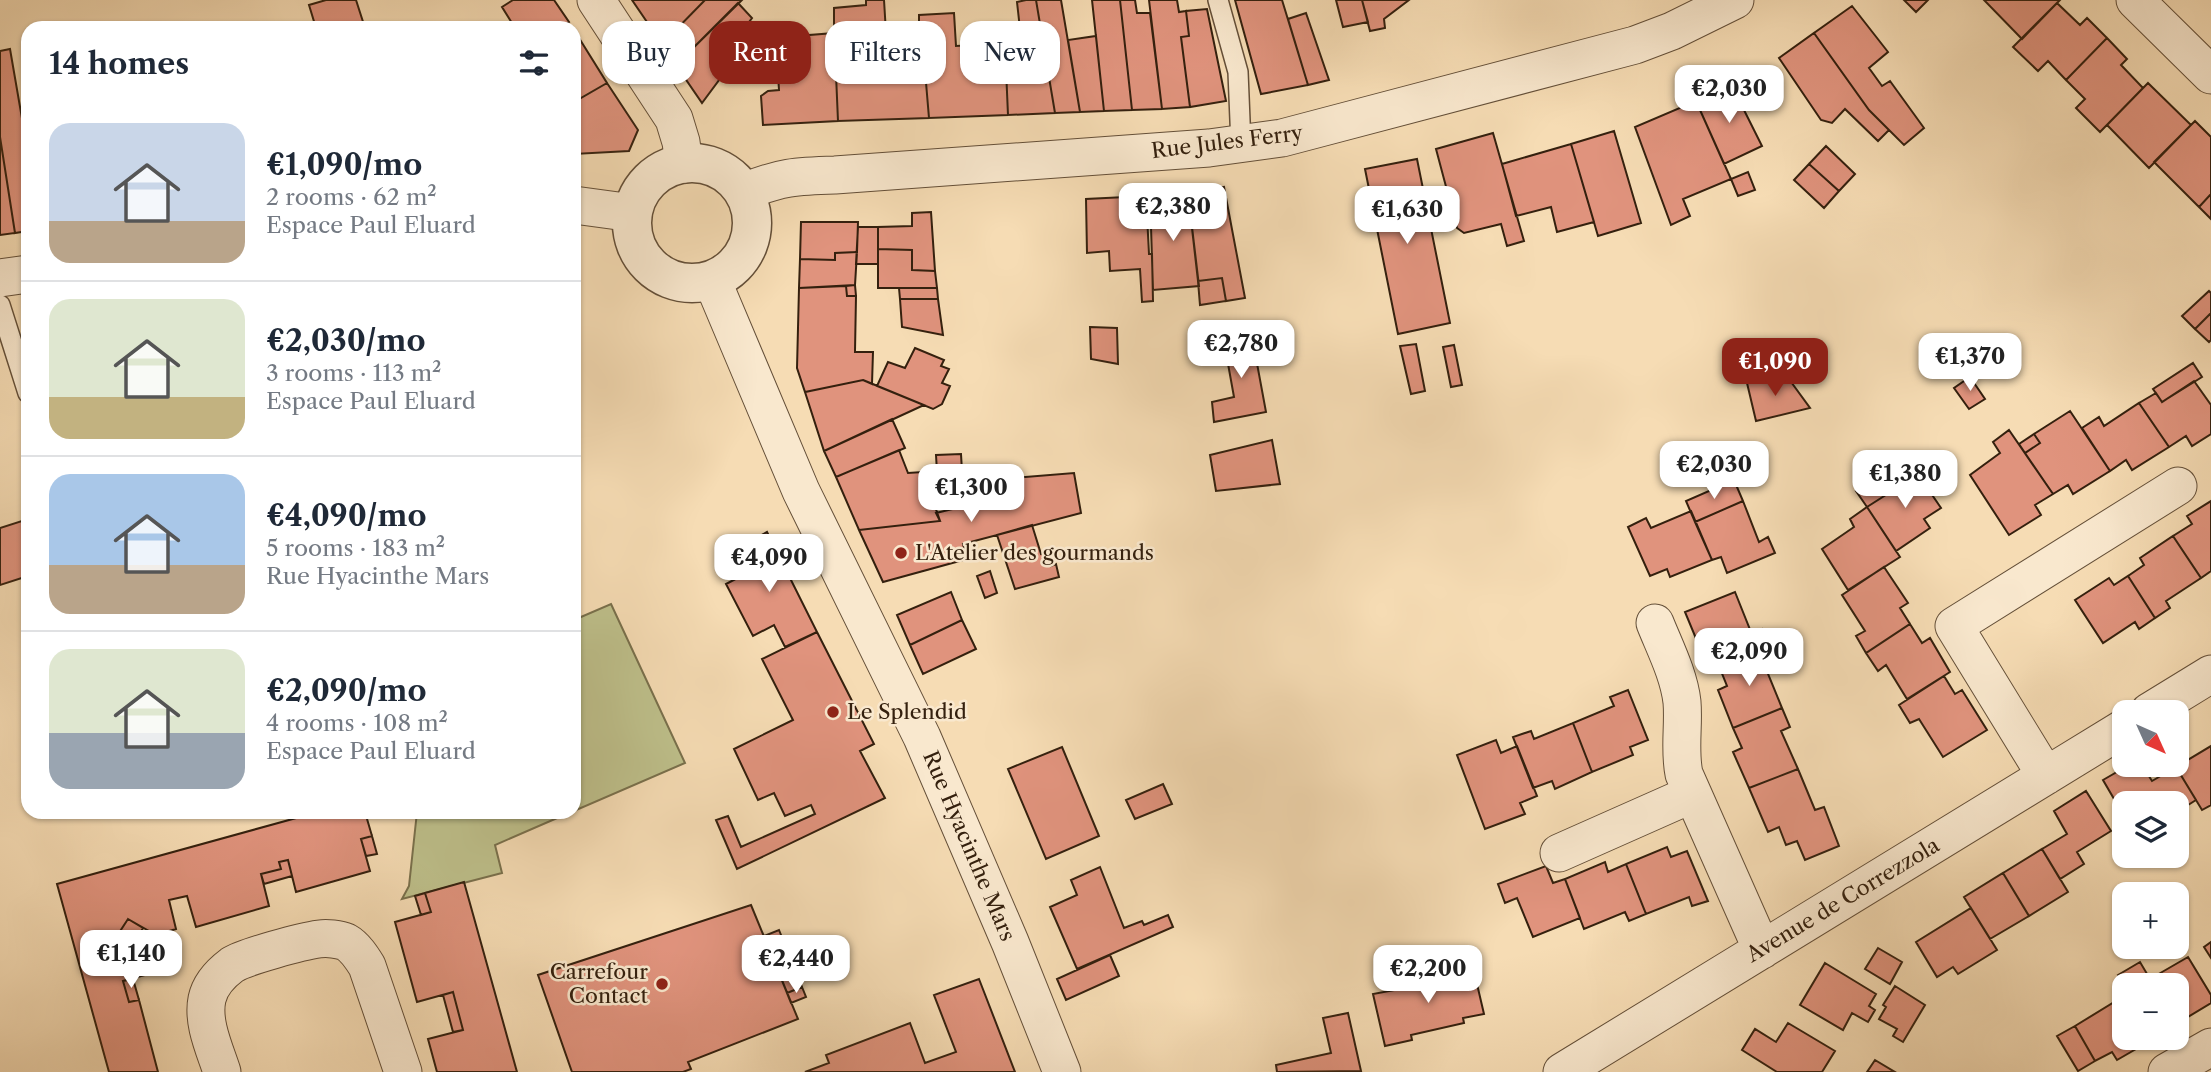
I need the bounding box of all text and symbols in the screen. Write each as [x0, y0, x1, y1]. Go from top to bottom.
chip: Buy [602, 21, 695, 84]
chip: Rent [709, 21, 811, 84]
chip: Filters [825, 21, 946, 84]
chip: New [960, 21, 1060, 84]
icon: filters [515, 44, 553, 82]
text: 14 homes [49, 45, 189, 82]
pin: €2,030 [1672, 66, 1786, 125]
text: €2,030 [1691, 74, 1767, 102]
street label: Rue Jules Ferry [1150, 120, 1304, 163]
text: €1,090/mo [266, 146, 422, 183]
icon: home [105, 151, 189, 235]
text: 2 rooms · 62 m² [266, 183, 437, 211]
pin: €2,380 [1116, 184, 1230, 243]
pin: €1,630 [1350, 187, 1464, 246]
text: €2,380 [1135, 192, 1211, 220]
text: €1,630 [1371, 195, 1443, 223]
text: Espace Paul Eluard [266, 211, 476, 239]
pin: €2,780 [1184, 320, 1298, 380]
text: €2,030/mo [266, 322, 426, 359]
icon: home [105, 327, 189, 411]
text: €2,780 [1203, 329, 1279, 357]
pin: €1,370 [1913, 334, 2027, 393]
pin: €1,090 [1718, 338, 1832, 398]
text: €1,370 [1935, 342, 2005, 370]
text: €1,090 [1738, 347, 1812, 375]
text: 3 rooms · 113 m² [266, 359, 442, 387]
text: Espace Paul Eluard [266, 387, 476, 415]
pin: €2,030 [1657, 442, 1771, 501]
text: €2,030 [1676, 450, 1752, 478]
pin: €1,380 [1848, 450, 1962, 510]
text: €1,380 [1868, 459, 1942, 487]
pin: €1,300 [914, 464, 1028, 524]
text: €1,300 [934, 473, 1008, 501]
text: €4,090/mo [266, 497, 427, 534]
icon: home [105, 502, 189, 586]
text: 5 rooms · 183 m² [266, 534, 445, 562]
pin: €4,090 [712, 534, 826, 594]
place label: L'Atelier des gourmands [915, 540, 1154, 565]
text: €4,090 [730, 543, 808, 571]
marker: L'Atelier des gourmands [893, 545, 909, 561]
text: Rue Hyacinthe Mars [266, 562, 489, 590]
pin: €2,090 [1692, 628, 1806, 688]
text: €2,090 [1710, 637, 1788, 665]
text: €2,090/mo [266, 672, 427, 709]
icon: home [105, 677, 189, 761]
place label: Le Splendid [847, 699, 967, 724]
north arrow [2112, 700, 2189, 777]
map controls [2112, 700, 2189, 1050]
marker: Le Splendid [825, 704, 841, 720]
text: 4 rooms · 108 m² [266, 709, 448, 737]
text: Espace Paul Eluard [266, 737, 476, 765]
street label: Rue Hyacinthe Mars [918, 747, 1021, 945]
button: layers [2112, 791, 2189, 868]
street label: Avenue de Correzzola [1741, 832, 1944, 968]
button: + [2112, 882, 2189, 959]
pin: €1,140 [74, 930, 188, 990]
pin: €2,440 [739, 936, 853, 995]
text: €1,140 [96, 939, 166, 967]
text: €2,440 [758, 944, 834, 972]
pin: €2,200 [1371, 946, 1485, 1005]
text: €2,200 [1389, 954, 1467, 982]
place label: Carrefour Contact [550, 959, 649, 1008]
button: − [2112, 973, 2189, 1050]
marker: Carrefour Contact [654, 976, 670, 992]

